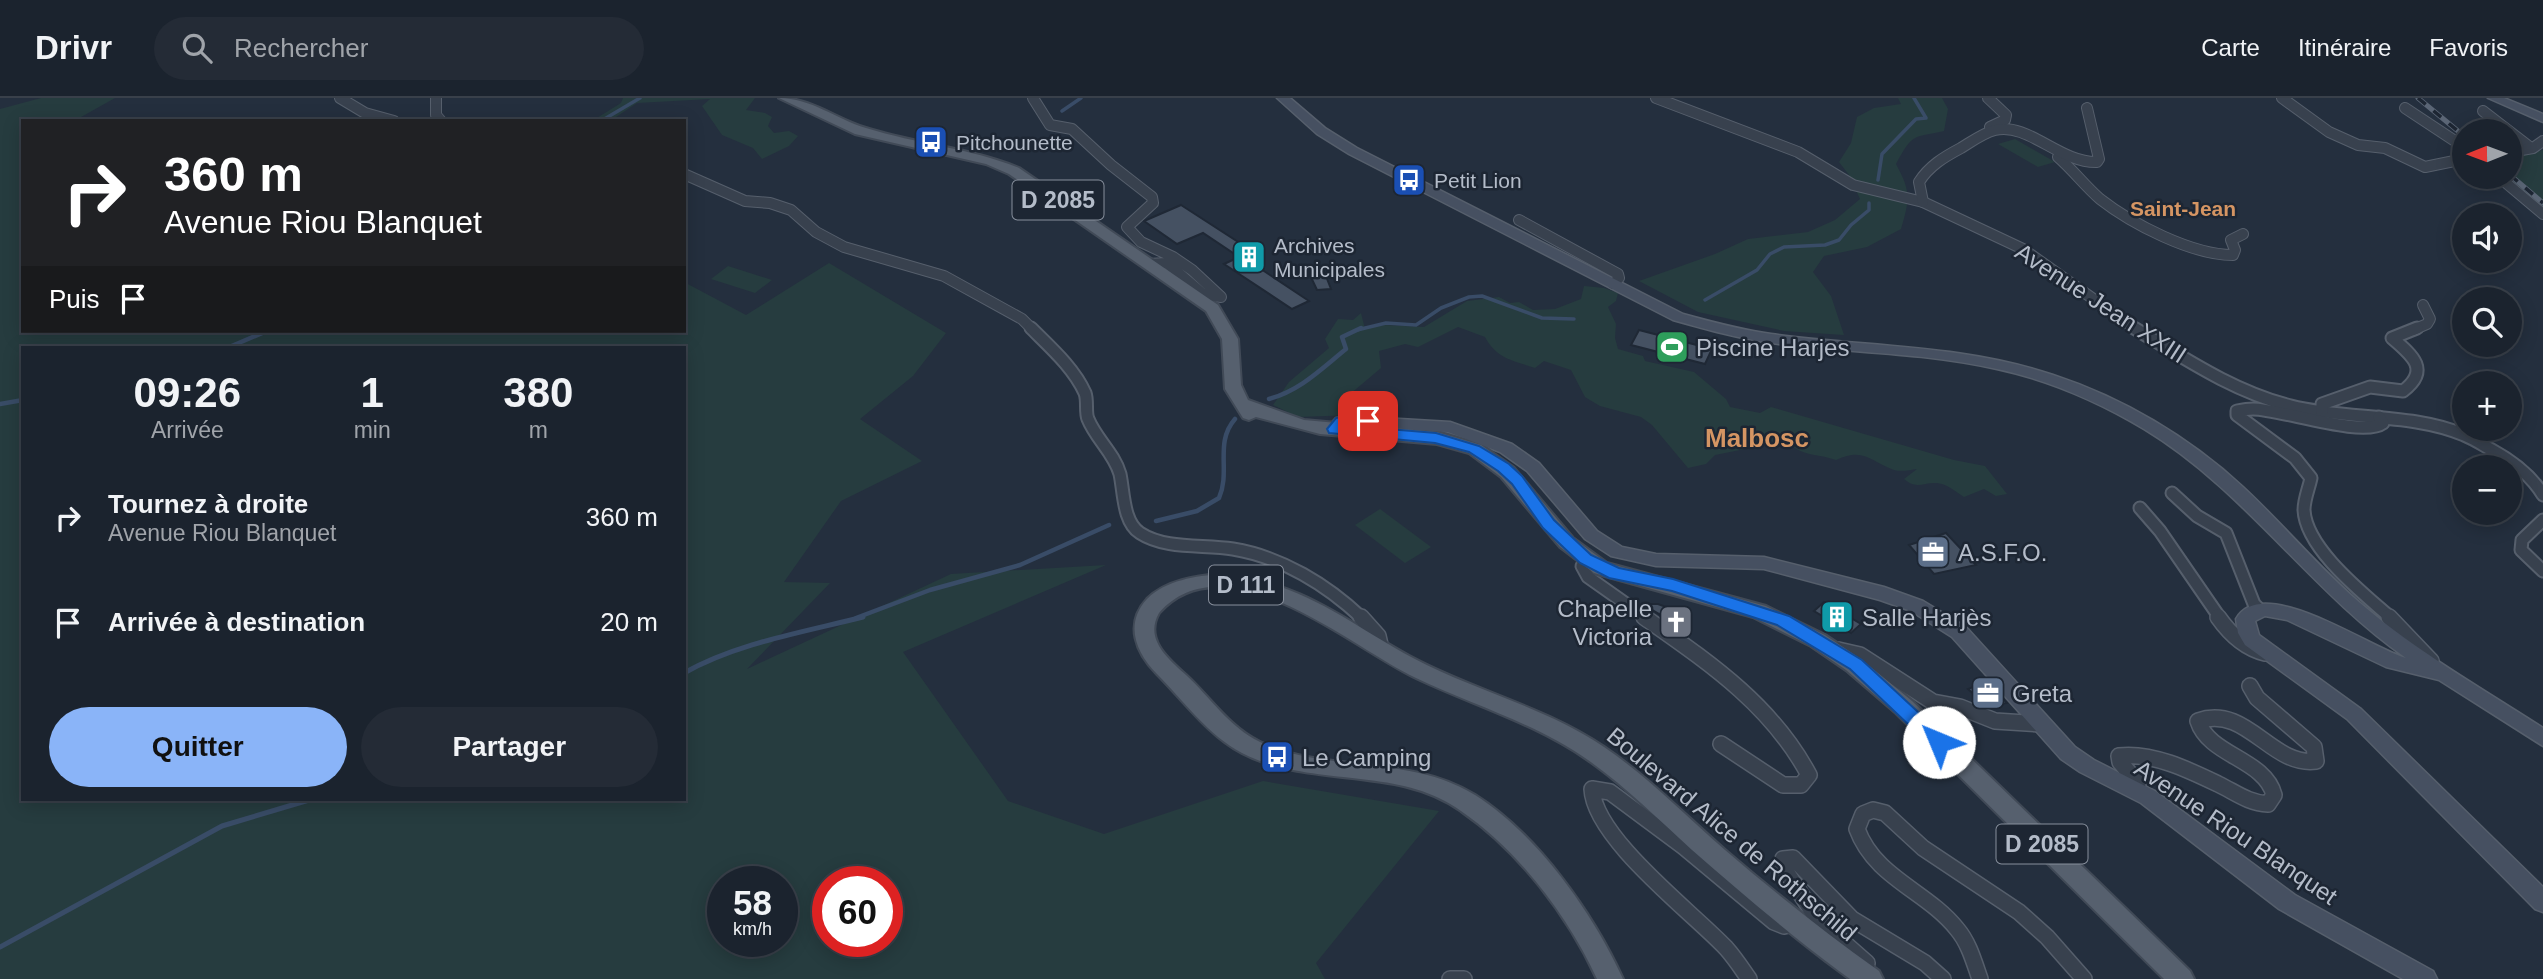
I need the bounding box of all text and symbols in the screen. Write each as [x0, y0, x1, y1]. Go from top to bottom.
search box [154, 17, 644, 80]
text: Drivr [35, 29, 112, 66]
icon: search [178, 29, 216, 67]
text: Rechercher [234, 33, 368, 63]
text: Carte [2201, 34, 2260, 61]
text: Itinéraire [2298, 34, 2391, 61]
text: Favoris [2429, 34, 2508, 61]
north arrow [2452, 119, 2522, 189]
map controls [2452, 119, 2522, 525]
bus stop icon: Pitchounette [912, 123, 950, 161]
place label: Pitchounette [956, 131, 1073, 154]
icon: right [49, 147, 140, 238]
text: 360 m [164, 147, 303, 201]
bus stop icon: Petit Lion [1390, 161, 1428, 199]
place label: Petit Lion [1434, 169, 1522, 192]
road number: D 2085 [1012, 180, 1104, 220]
district label: Saint-Jean [2130, 197, 2236, 220]
button: sound [2452, 203, 2522, 273]
text: Avenue Riou Blanquet [164, 204, 482, 240]
place label: Archives Municipales [1274, 234, 1385, 281]
building icon: Archives Municipales [1230, 238, 1268, 276]
street label: Avenue Jean XXIII [2010, 238, 2192, 368]
icon: arrive [114, 280, 152, 318]
text: Puis [49, 284, 100, 314]
button: search [2452, 287, 2522, 357]
sports icon: Piscine Harjes [1653, 328, 1691, 366]
place label: Piscine Harjes [1696, 334, 1849, 361]
text: 09:26 [134, 369, 241, 416]
text: 1 [360, 369, 384, 416]
text: 380 [503, 369, 573, 416]
button: + [2452, 371, 2522, 441]
pin [1338, 391, 1398, 451]
icon: arrive [1349, 402, 1387, 440]
text: Arrivée [151, 417, 224, 443]
text: min [354, 417, 391, 443]
text: m [529, 417, 548, 443]
district label: Malbosc [1705, 423, 1809, 453]
button: − [2452, 455, 2522, 525]
text: Tournez à droite [108, 489, 308, 519]
icon: right [49, 499, 87, 537]
text: 360 m [586, 502, 658, 532]
text: Avenue Riou Blanquet [108, 520, 336, 546]
office icon: A.S.F.O. [1914, 533, 1952, 571]
place label: A.S.F.O. [1958, 539, 2047, 566]
road number: D 111 [1209, 565, 1283, 604]
place label: Chapelle Victoria [1557, 595, 1653, 650]
building icon: Salle Harjès [1818, 598, 1856, 636]
church icon: Chapelle Victoria [1657, 603, 1695, 641]
icon: arrive [49, 604, 87, 642]
place label: Salle Harjès [1862, 604, 1991, 631]
text: Arrivée à destination [108, 607, 365, 637]
text: 20 m [600, 607, 658, 637]
office icon: Greta [1969, 674, 2007, 712]
place label: Greta [2012, 680, 2073, 707]
position arrow [1902, 705, 1976, 779]
button: Quitter [49, 707, 347, 787]
button: Partager [361, 707, 658, 787]
street label: Boulevard Alice de Rothschild [1602, 722, 1862, 946]
bus stop icon: Le Camping [1258, 738, 1296, 776]
place label: Le Camping [1302, 744, 1431, 771]
street label: Avenue Riou Blanquet [2130, 754, 2343, 910]
road number: D 2085 [1996, 824, 2088, 864]
speed limit sign: 60 [812, 866, 903, 957]
text: 58 [733, 883, 772, 922]
text: km/h [733, 919, 772, 939]

